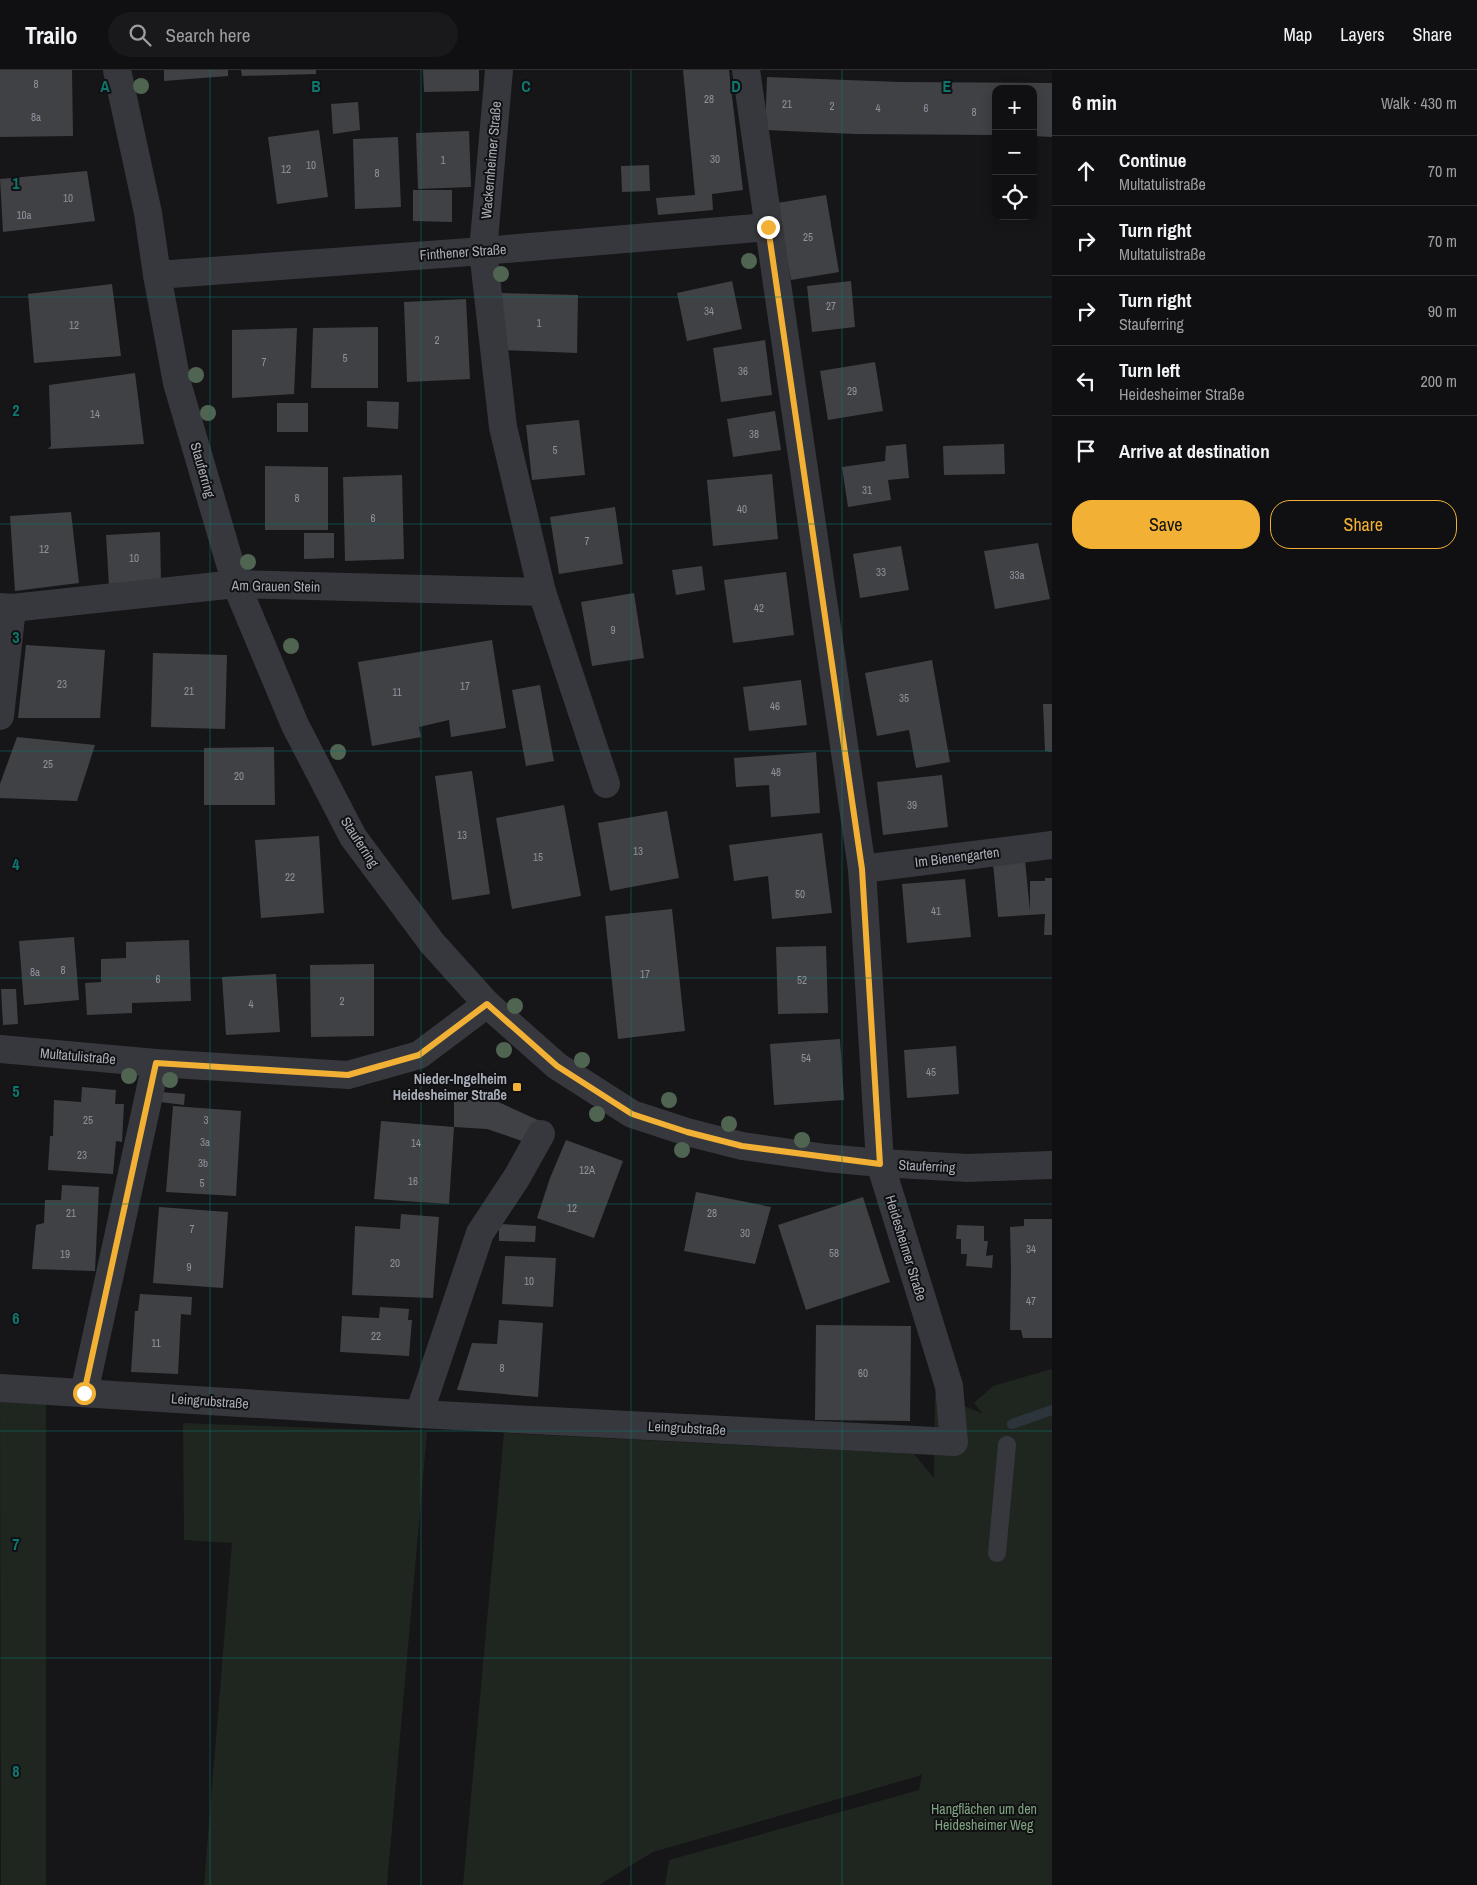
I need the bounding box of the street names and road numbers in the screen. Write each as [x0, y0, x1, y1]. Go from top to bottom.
street label: Wackernheimer Straße [477, 100, 505, 220]
street label: Finthener Straße [419, 240, 507, 264]
street label: Stauferring [187, 440, 220, 500]
street label: Am Grauen Stein [230, 576, 321, 596]
street label: Stauferring [337, 813, 383, 871]
street label: Im Bienengarten [914, 843, 1000, 871]
street label: Multatulistraße [39, 1044, 117, 1068]
street label: Stauferring [898, 1156, 956, 1177]
street label: Heidesheimer Straße [881, 1193, 931, 1303]
street label: Leingrubstraße [171, 1389, 249, 1413]
street label: Leingrubstraße [648, 1417, 726, 1439]

